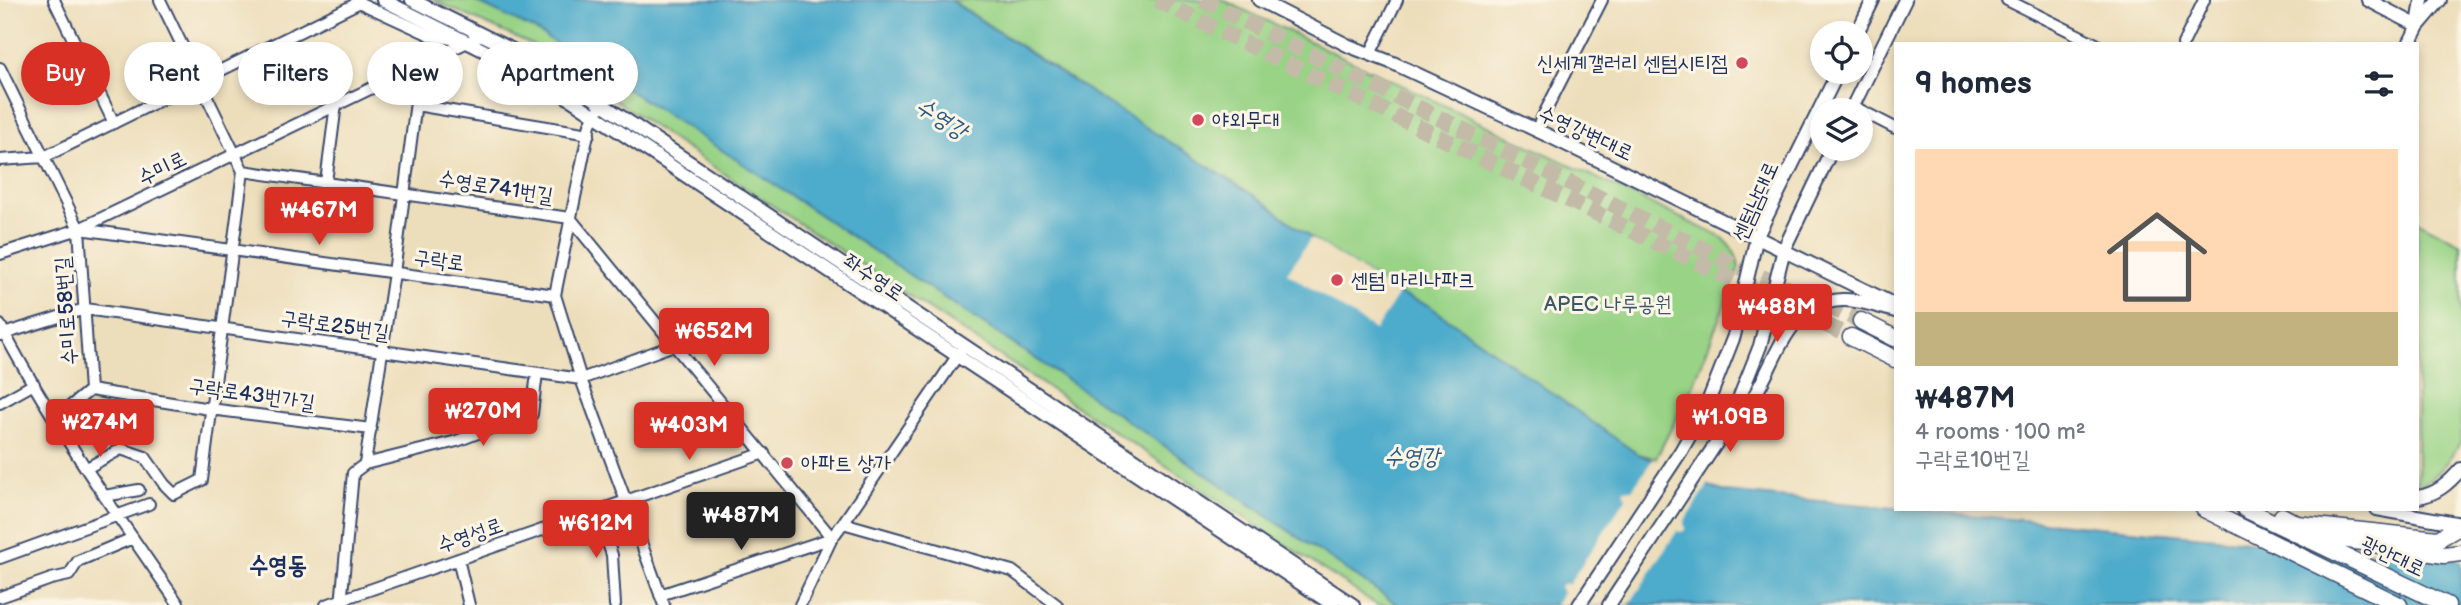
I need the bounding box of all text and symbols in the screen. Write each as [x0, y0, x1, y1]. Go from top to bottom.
map controls [1810, 21, 1873, 161]
button: locate [1810, 21, 1873, 84]
chip: Buy [21, 42, 110, 105]
chip: Rent [124, 42, 224, 105]
chip: Filters [238, 42, 353, 105]
chip: New [367, 42, 463, 105]
chip: Apartment [477, 42, 638, 105]
place label: 신세계갤러리 센텀시티점 [1536, 51, 1728, 76]
marker: 신세계갤러리 센텀시티점 [1734, 55, 1750, 71]
icon: filters [2360, 65, 2398, 103]
text: 9 homes [1915, 66, 2032, 102]
water label: 수영강 [911, 92, 974, 147]
button: layers [1810, 98, 1873, 161]
street label: 수영강변대로 [1535, 101, 1637, 166]
place label: 야외무대 [1212, 108, 1280, 133]
marker: 야외무대 [1190, 112, 1206, 128]
street label: 수미로 [134, 146, 190, 191]
street label: 센텀남대로 [1727, 158, 1784, 245]
street label: 수영로741번길 [437, 166, 555, 209]
pin: ₩467M [270, 188, 368, 247]
icon: home [2094, 194, 2220, 320]
text: ₩467M [280, 196, 358, 224]
street label: 구락로 [412, 245, 466, 276]
street label: 좌수영로 [839, 248, 909, 307]
street label: 수미로58번길 [50, 256, 83, 366]
place label: 센텀 마리나파크 [1351, 268, 1475, 293]
marker: 센텀 마리나파크 [1329, 272, 1345, 288]
pin: ₩488M [1728, 284, 1826, 344]
park label: APEC 나루공원 [1544, 292, 1672, 317]
text: ₩488M [1738, 293, 1816, 321]
street label: 구락로25번길 [279, 306, 391, 345]
pin: ₩652M [665, 308, 763, 368]
text: ₩652M [675, 317, 753, 345]
street label: 구락로43번가길 [187, 373, 317, 416]
text: ₩487M [1915, 381, 2015, 417]
pin: ₩270M [434, 388, 532, 448]
pin: ₩1.09B [1673, 394, 1787, 454]
text: ₩270M [444, 397, 522, 425]
pin: ₩274M [51, 400, 149, 459]
pin: ₩403M [640, 402, 738, 462]
text: ₩1.09B [1692, 403, 1768, 431]
text: ₩274M [62, 408, 138, 436]
text: ₩403M [650, 411, 728, 439]
text: 4 rooms · 100 m² [1915, 418, 2086, 446]
water label: 수영강 [1384, 443, 1442, 471]
text: 구락로10번길 [1915, 446, 2030, 474]
place label: 아파트 상가 [801, 451, 891, 476]
marker: 아파트 상가 [779, 455, 795, 471]
pin: ₩487M [692, 492, 790, 552]
pin: ₩612M [547, 500, 645, 560]
text: ₩487M [702, 501, 780, 529]
text: ₩612M [559, 509, 633, 537]
street label: 수영성로 [434, 513, 506, 558]
street label: 광안대로 [2357, 531, 2429, 582]
district label: 수영동 [249, 551, 307, 580]

